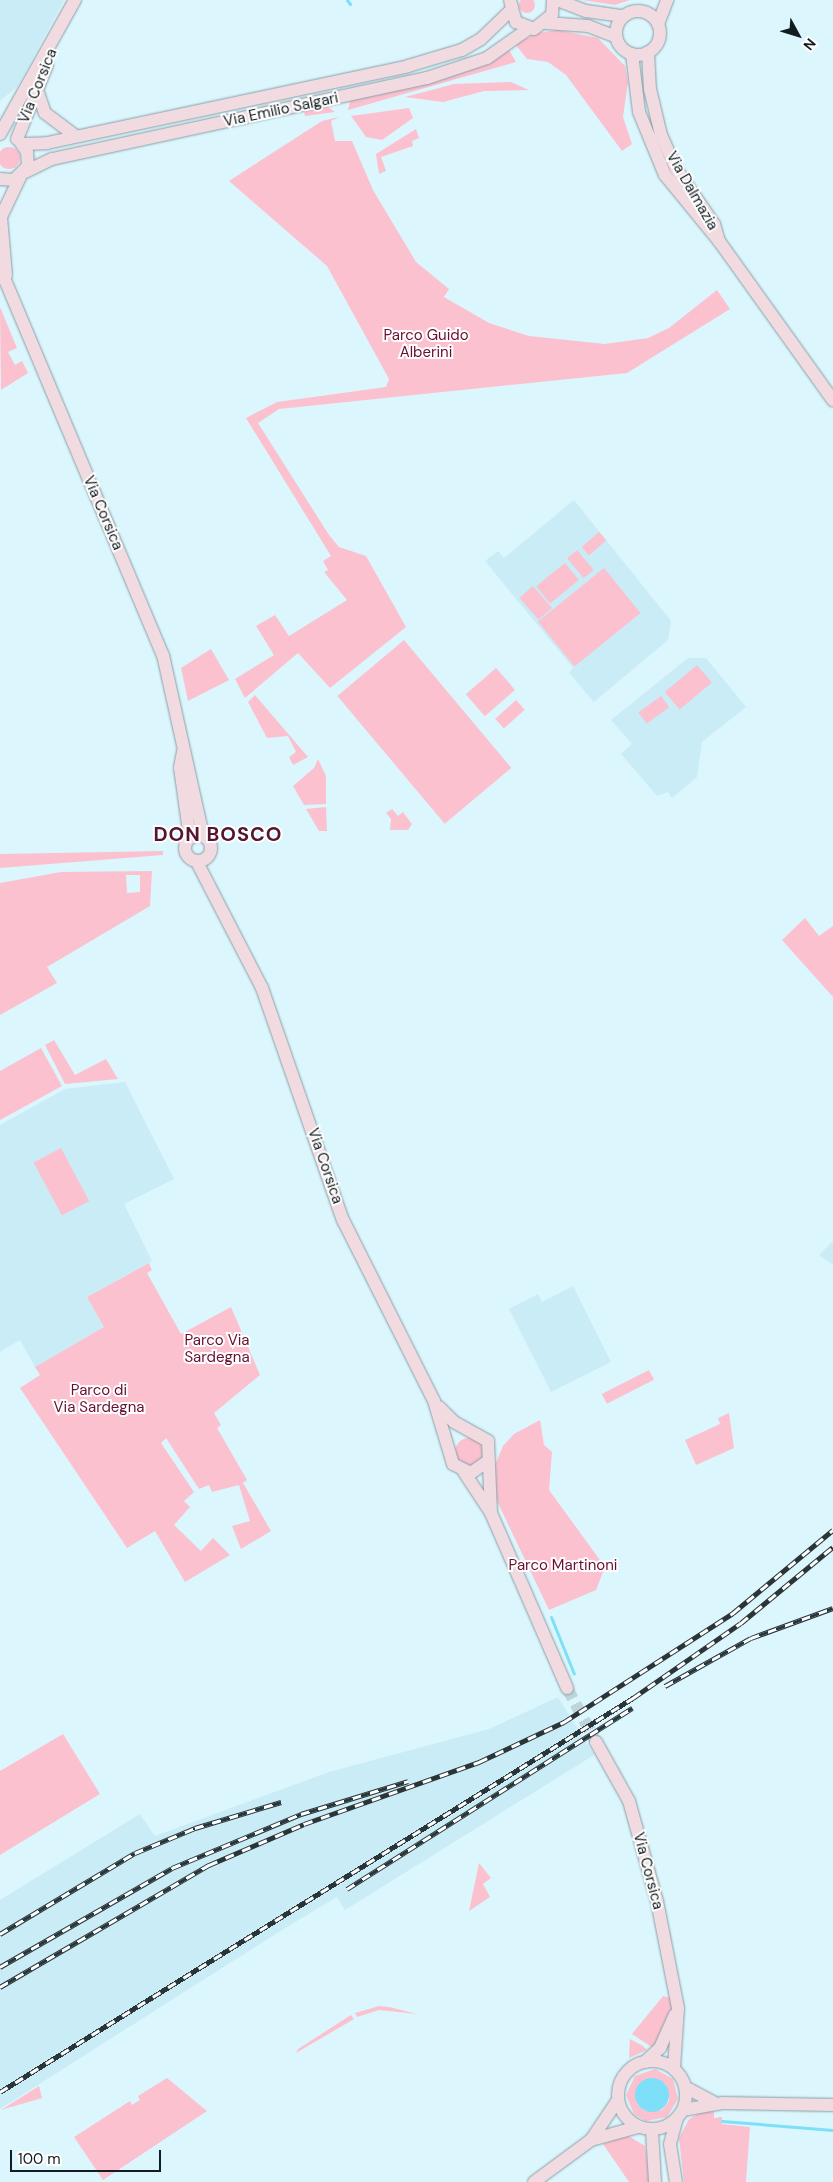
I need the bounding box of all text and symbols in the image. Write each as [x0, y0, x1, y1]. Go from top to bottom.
north arrow [773, 10, 823, 60]
text: N [799, 35, 820, 54]
street label: Via Corsica [15, 46, 61, 126]
street label: Via Emilio Salgari [222, 89, 340, 131]
street label: Via Dalmazia [662, 148, 722, 234]
park label: Parco Guido Alberini [383, 326, 469, 361]
street label: Via Corsica [79, 473, 127, 553]
district label: DON BOSCO [152, 822, 284, 846]
street label: Via Corsica [304, 1126, 346, 1206]
park label: Parco Via Sardegna [184, 1331, 250, 1366]
park label: Parco di Via Sardegna [54, 1381, 144, 1416]
park label: Parco Martinoni [509, 1557, 617, 1575]
street label: Via Corsica [629, 1831, 667, 1911]
scale bar [12, 2140, 164, 2172]
text: 100 m [18, 2149, 61, 2169]

